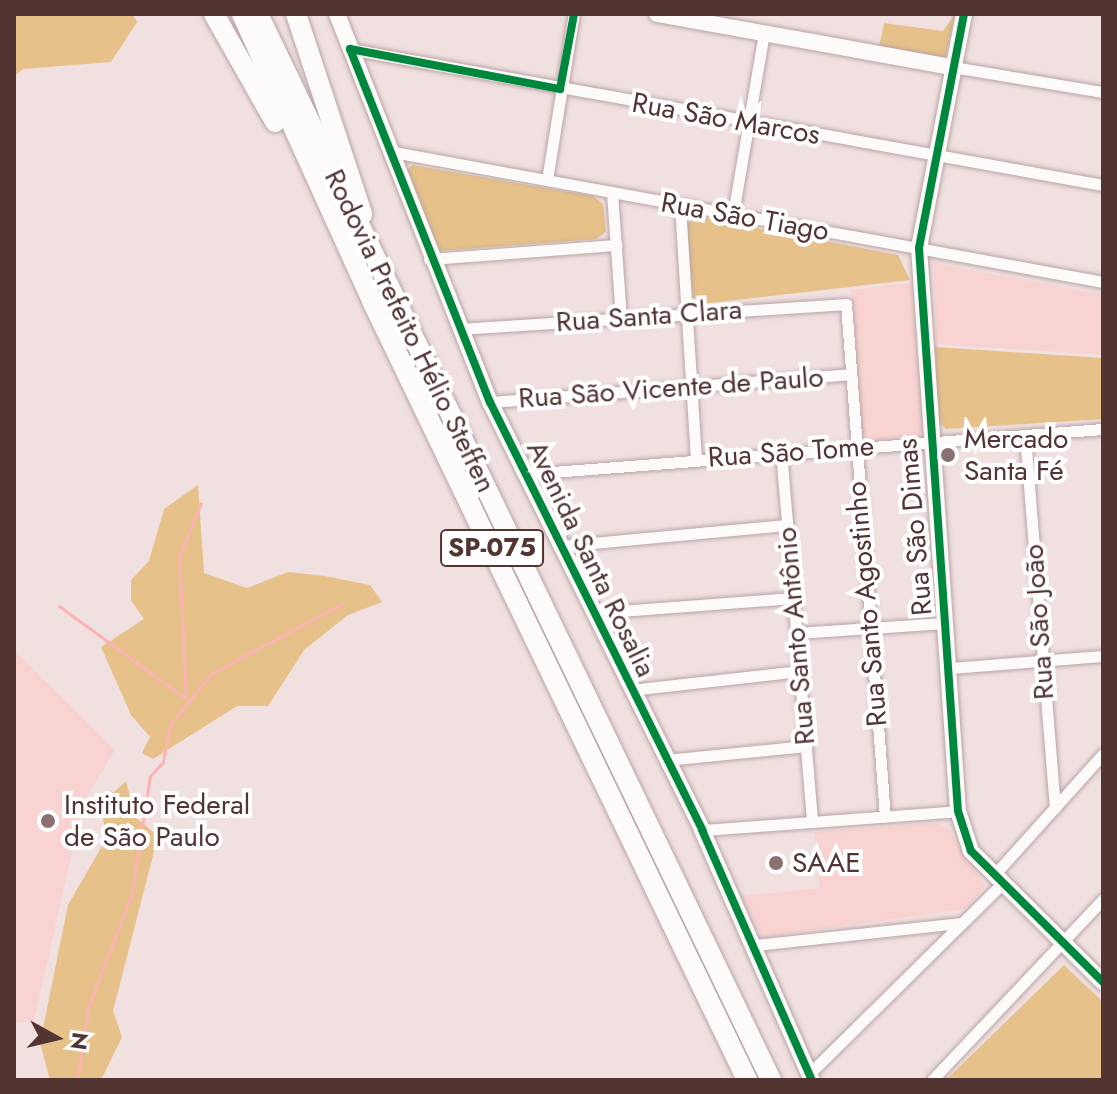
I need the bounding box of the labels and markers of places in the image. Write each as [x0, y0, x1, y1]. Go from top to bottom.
place label: Mercado Santa Fé [964, 422, 1068, 488]
marker: Mercado Santa Fé [939, 446, 957, 464]
place label: Instituto Federal de São Paulo [64, 788, 250, 854]
marker: Instituto Federal de São Paulo [39, 812, 57, 830]
place label: SAAE [792, 846, 861, 880]
marker: SAAE [767, 854, 785, 872]

